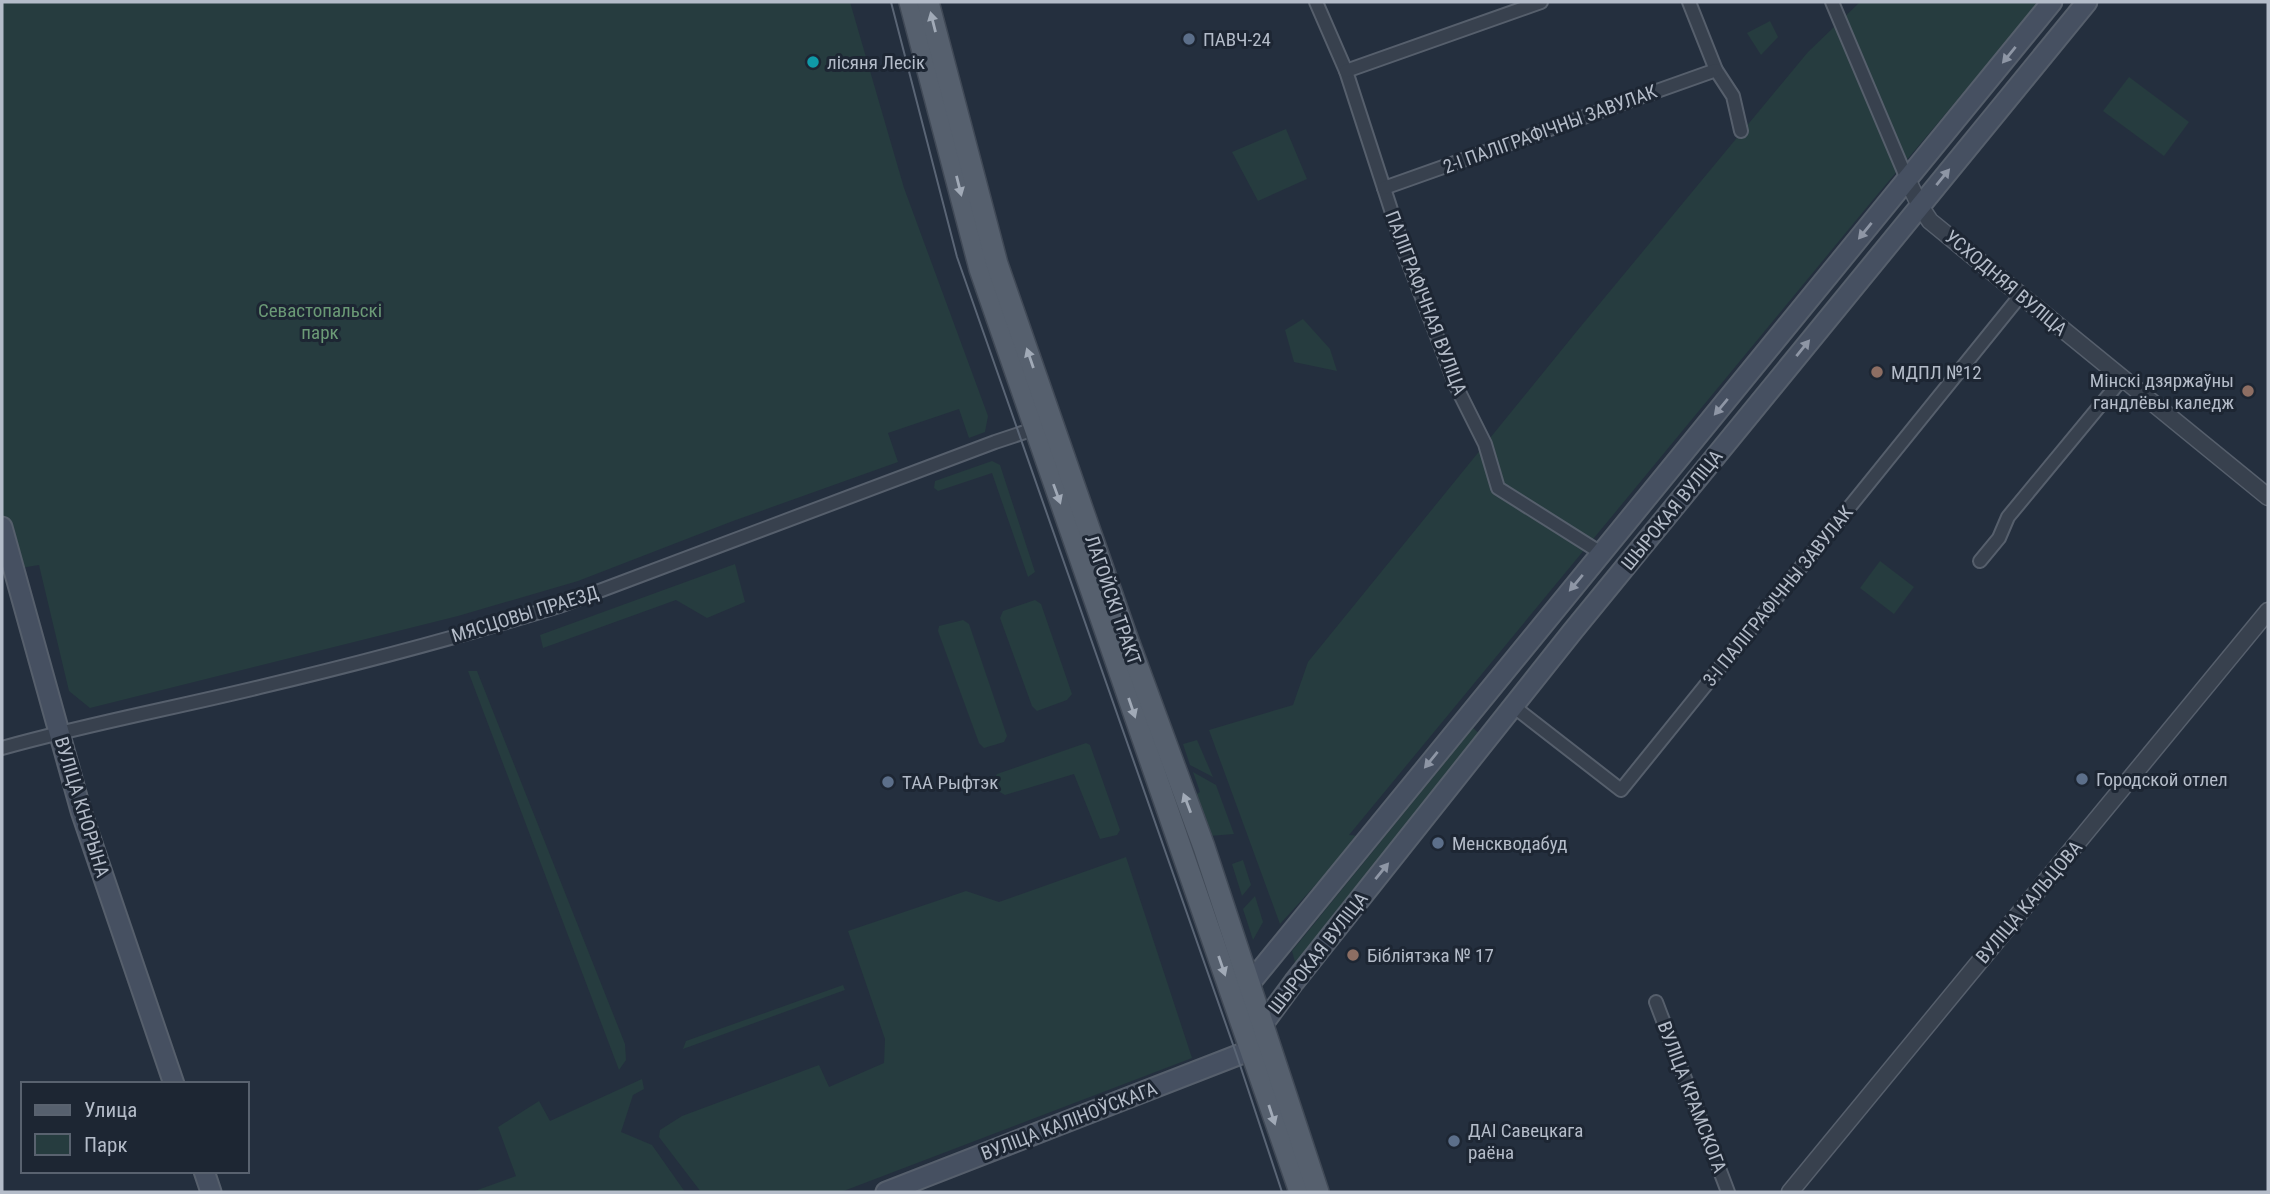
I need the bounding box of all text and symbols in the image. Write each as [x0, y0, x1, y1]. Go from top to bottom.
one-way arrow [927, 10, 938, 32]
place label: ПАВЧ-24 [1203, 28, 1271, 51]
marker: ПАВЧ-24 [1181, 31, 1197, 47]
one-way arrow [2002, 46, 2017, 63]
place label: лісяня Лесік [827, 51, 925, 74]
marker: лісяня Лесік [805, 54, 821, 70]
street label: 2-І ПАЛІГРАФІЧНЫ ЗАВУЛАК [1440, 79, 1660, 178]
one-way arrow [1935, 169, 1950, 186]
one-way arrow [954, 175, 965, 197]
street label: ПАЛІГРАФІЧНАЯ ВУЛІЦА [1380, 208, 1472, 398]
one-way arrow [1858, 222, 1873, 240]
street label: УСХОДНЯЯ ВУЛІЦА [1940, 225, 2072, 341]
park label: Севастопальскі парк [258, 299, 382, 344]
one-way arrow [1795, 340, 1810, 357]
one-way arrow [1024, 347, 1035, 368]
place label: МДПЛ №12 [1891, 361, 1982, 384]
marker: МДПЛ №12 [1869, 364, 1885, 380]
place label: Мінскі дзяржаўны гандлёвы каледж [2090, 369, 2234, 414]
marker: Мінскі дзяржаўны гандлёвы каледж [2240, 383, 2256, 399]
one-way arrow [1713, 398, 1729, 416]
street label: ШЫРОКАЯ ВУЛІЦА [1616, 445, 1728, 575]
one-way arrow [1052, 483, 1063, 504]
street label: 3-І ПАЛІГРАФІЧНЫ ЗАВУЛАК [1698, 501, 1858, 691]
street label: ЛАГОЙСКІ ТРАКТ [1080, 532, 1146, 668]
one-way arrow [1569, 573, 1584, 591]
street label: МЯСЦОВЫ ПРАЕЗД [449, 581, 601, 647]
one-way arrow [1127, 698, 1138, 719]
street label: ВУЛІЦА КНОРЫНА [50, 734, 114, 880]
one-way arrow [1424, 752, 1439, 769]
place label: Городской отлел [2096, 768, 2228, 791]
place label: ТАА Рыфтэк [902, 771, 998, 794]
marker: Городской отлел [2074, 771, 2090, 787]
marker: ТАА Рыфтэк [880, 774, 896, 790]
one-way arrow [1182, 793, 1193, 814]
place label: Менскводабуд [1452, 832, 1567, 855]
marker: Менскводабуд [1430, 835, 1446, 851]
street label: ВУЛІЦА КАЛЬЦОВА [1971, 836, 2087, 968]
one-way arrow [1375, 862, 1390, 880]
street label: ШЫРОКАЯ ВУЛІЦА [1263, 887, 1373, 1019]
place label: Бібліятэка № 17 [1367, 944, 1494, 967]
marker: Бібліятэка № 17 [1345, 947, 1361, 963]
one-way arrow [1217, 956, 1228, 977]
street label: ВУЛІЦА КРАМСКОГА [1653, 1018, 1731, 1176]
street label: ВУЛІЦА КАЛІНОЎСКАГА [978, 1077, 1160, 1165]
legend [21, 1082, 248, 1173]
text: Улица [84, 1098, 137, 1122]
one-way arrow [1267, 1105, 1278, 1126]
place label: ДАІ Савецкага раёна [1468, 1119, 1583, 1164]
text: Парк [84, 1133, 128, 1157]
marker: ДАІ Савецкага раёна [1446, 1133, 1462, 1149]

